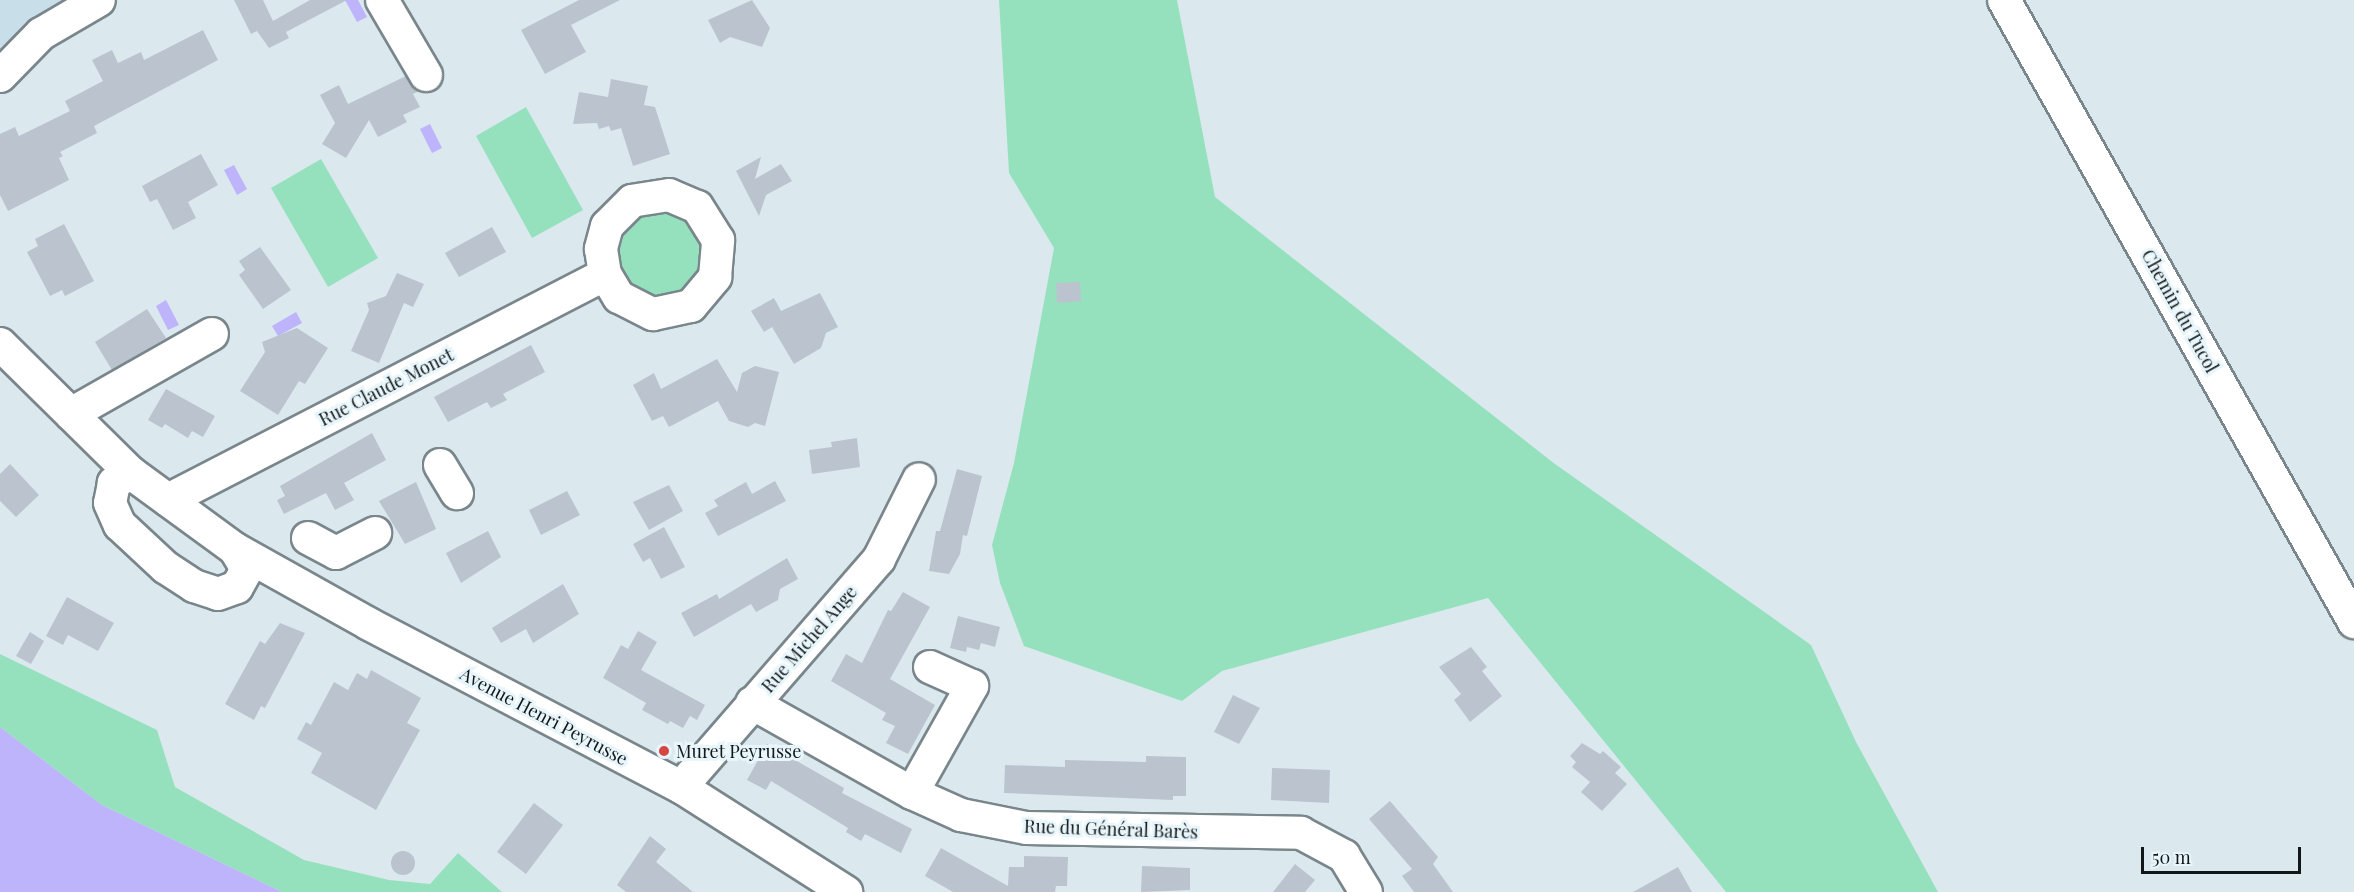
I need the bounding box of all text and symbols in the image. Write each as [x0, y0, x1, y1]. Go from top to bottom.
street label: Chemin du Tucol [2137, 245, 2223, 377]
street label: Rue Claude Monet [315, 344, 457, 430]
street label: Rue Michel Ange [757, 581, 861, 697]
street label: Avenue Henri Peyrusse [456, 663, 632, 769]
place label: Muret Peyrusse [676, 740, 802, 762]
marker: Muret Peyrusse [657, 744, 671, 758]
street label: Rue du Général Barès [1024, 815, 1198, 843]
scale bar [2144, 835, 2304, 873]
text: 50 m [2152, 845, 2191, 869]

